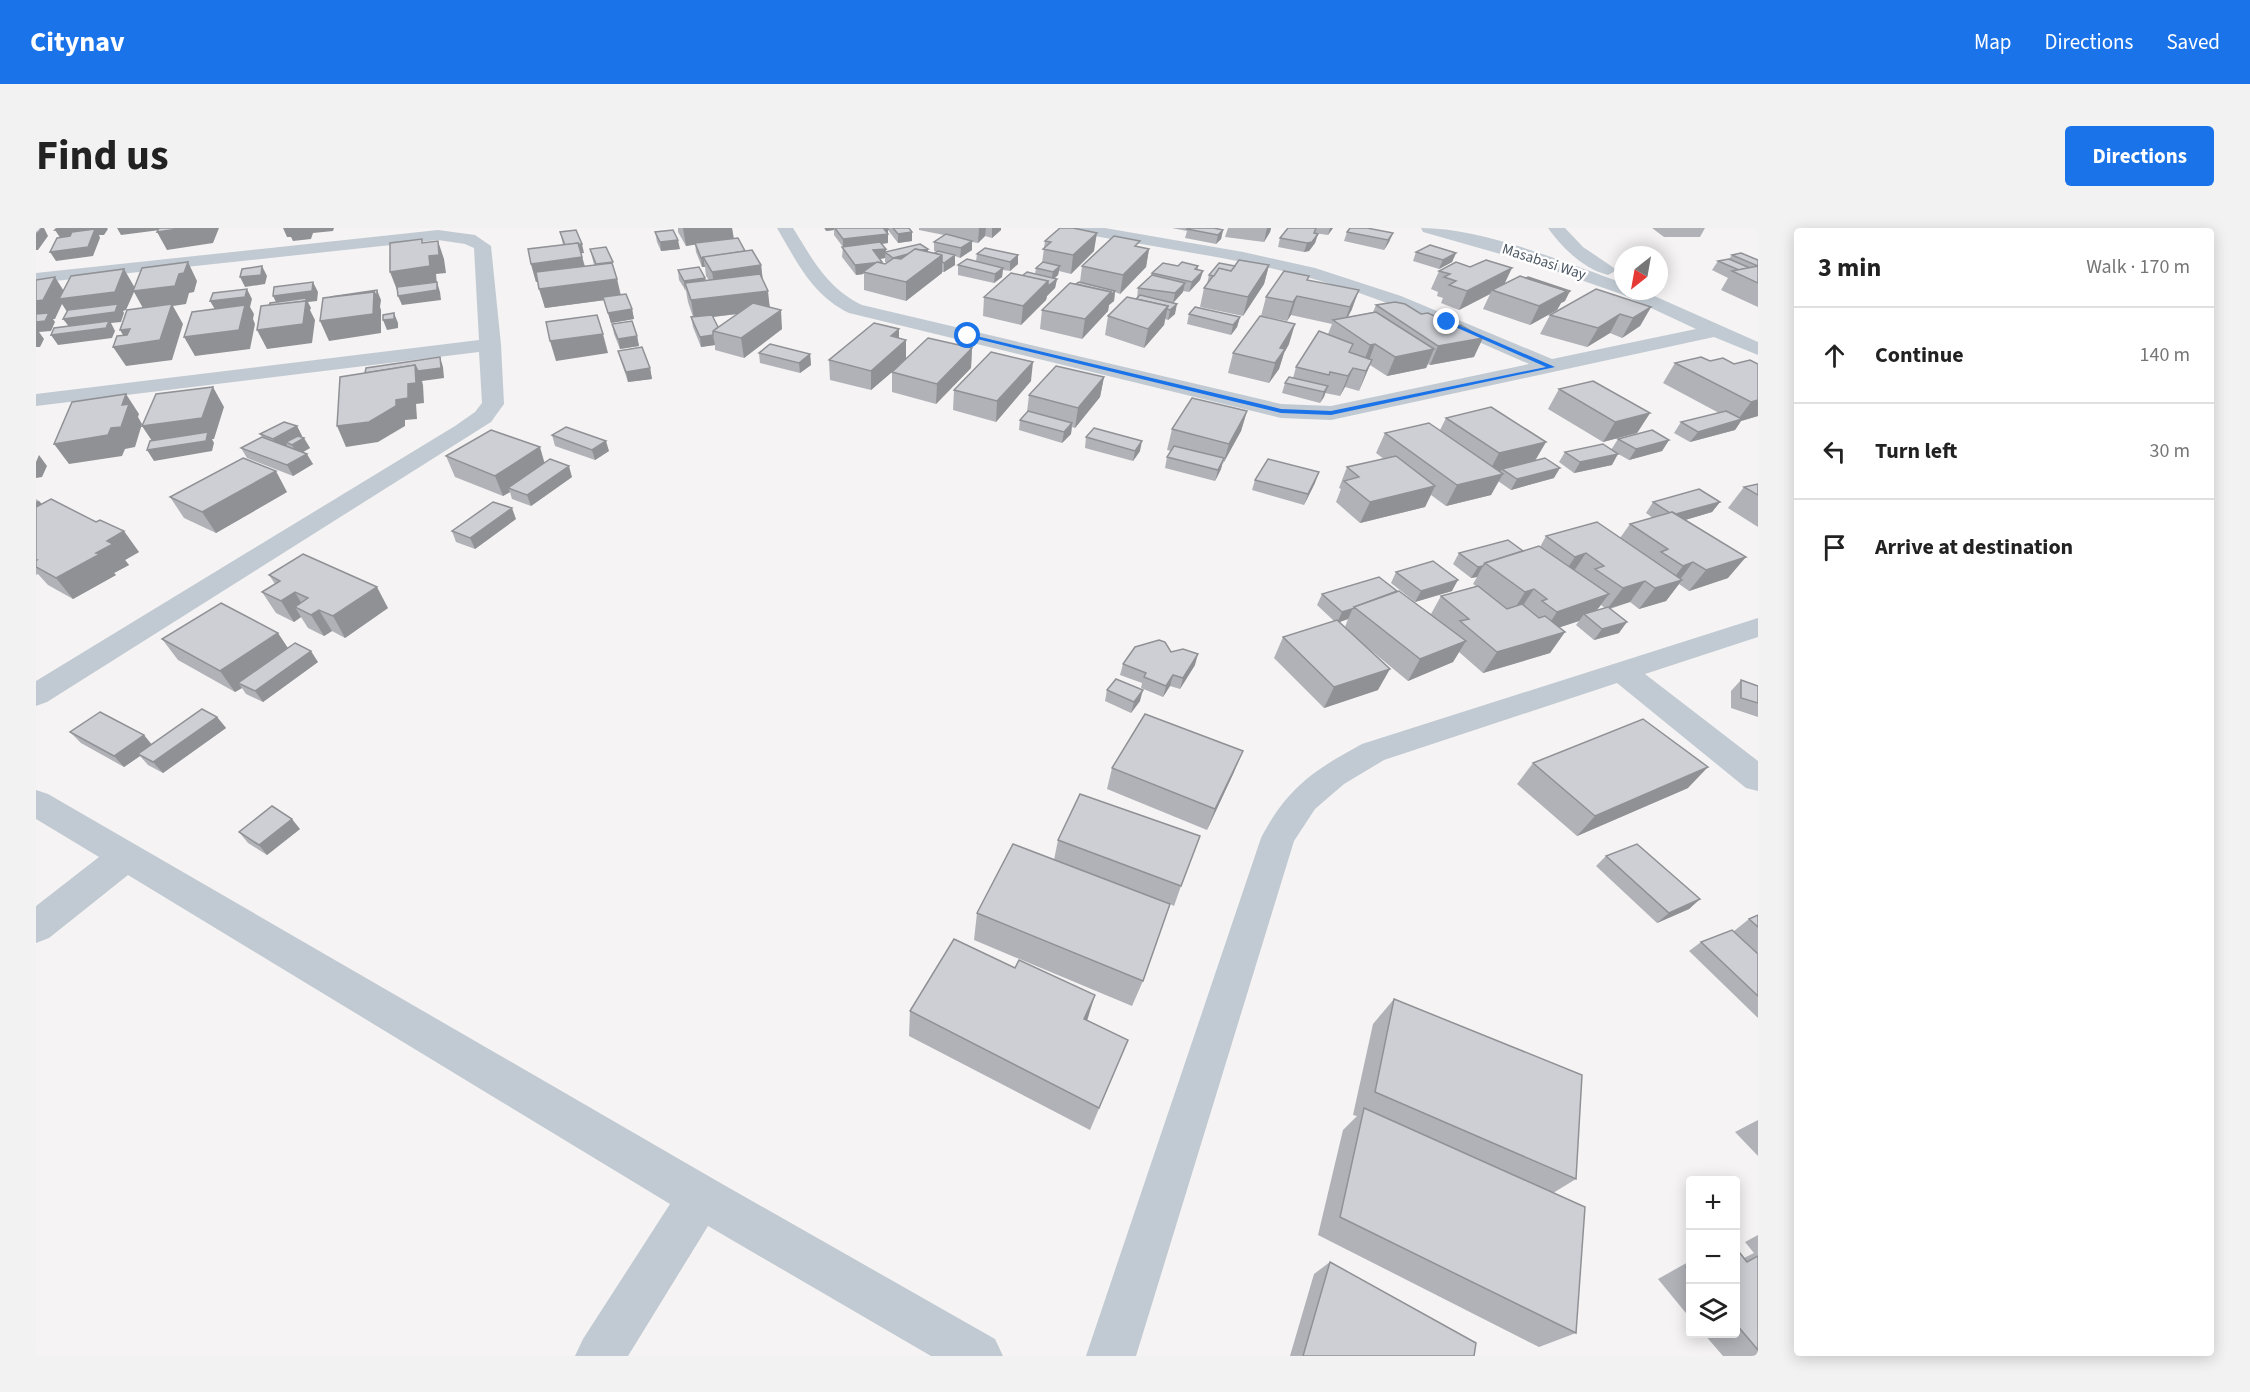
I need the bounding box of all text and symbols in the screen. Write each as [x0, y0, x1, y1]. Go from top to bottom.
text: Citynav [30, 22, 125, 62]
text: Map [1974, 27, 2012, 57]
text: Directions [2045, 27, 2133, 57]
text: Saved [2166, 27, 2220, 57]
text: Find us [36, 126, 169, 186]
button: Directions [2065, 126, 2214, 186]
street label: Masabasi Way [1499, 239, 1589, 285]
north arrow [1614, 246, 1668, 300]
text: 3 min [1818, 249, 1881, 286]
text: Walk · 170 m [2086, 253, 2190, 281]
route end [1433, 308, 1459, 334]
route start [954, 322, 980, 348]
icon: ahead [1818, 339, 1851, 372]
text: Continue [1875, 339, 1964, 371]
text: 140 m [2140, 341, 2190, 369]
icon: left [1818, 435, 1851, 468]
text: Turn left [1875, 435, 1957, 467]
text: 30 m [2150, 437, 2190, 465]
icon: arrive [1818, 531, 1851, 564]
text: Arrive at destination [1875, 531, 2073, 563]
map controls [1686, 1176, 1740, 1338]
button: + [1686, 1176, 1740, 1230]
button: − [1686, 1230, 1740, 1284]
button: layers [1686, 1284, 1740, 1338]

